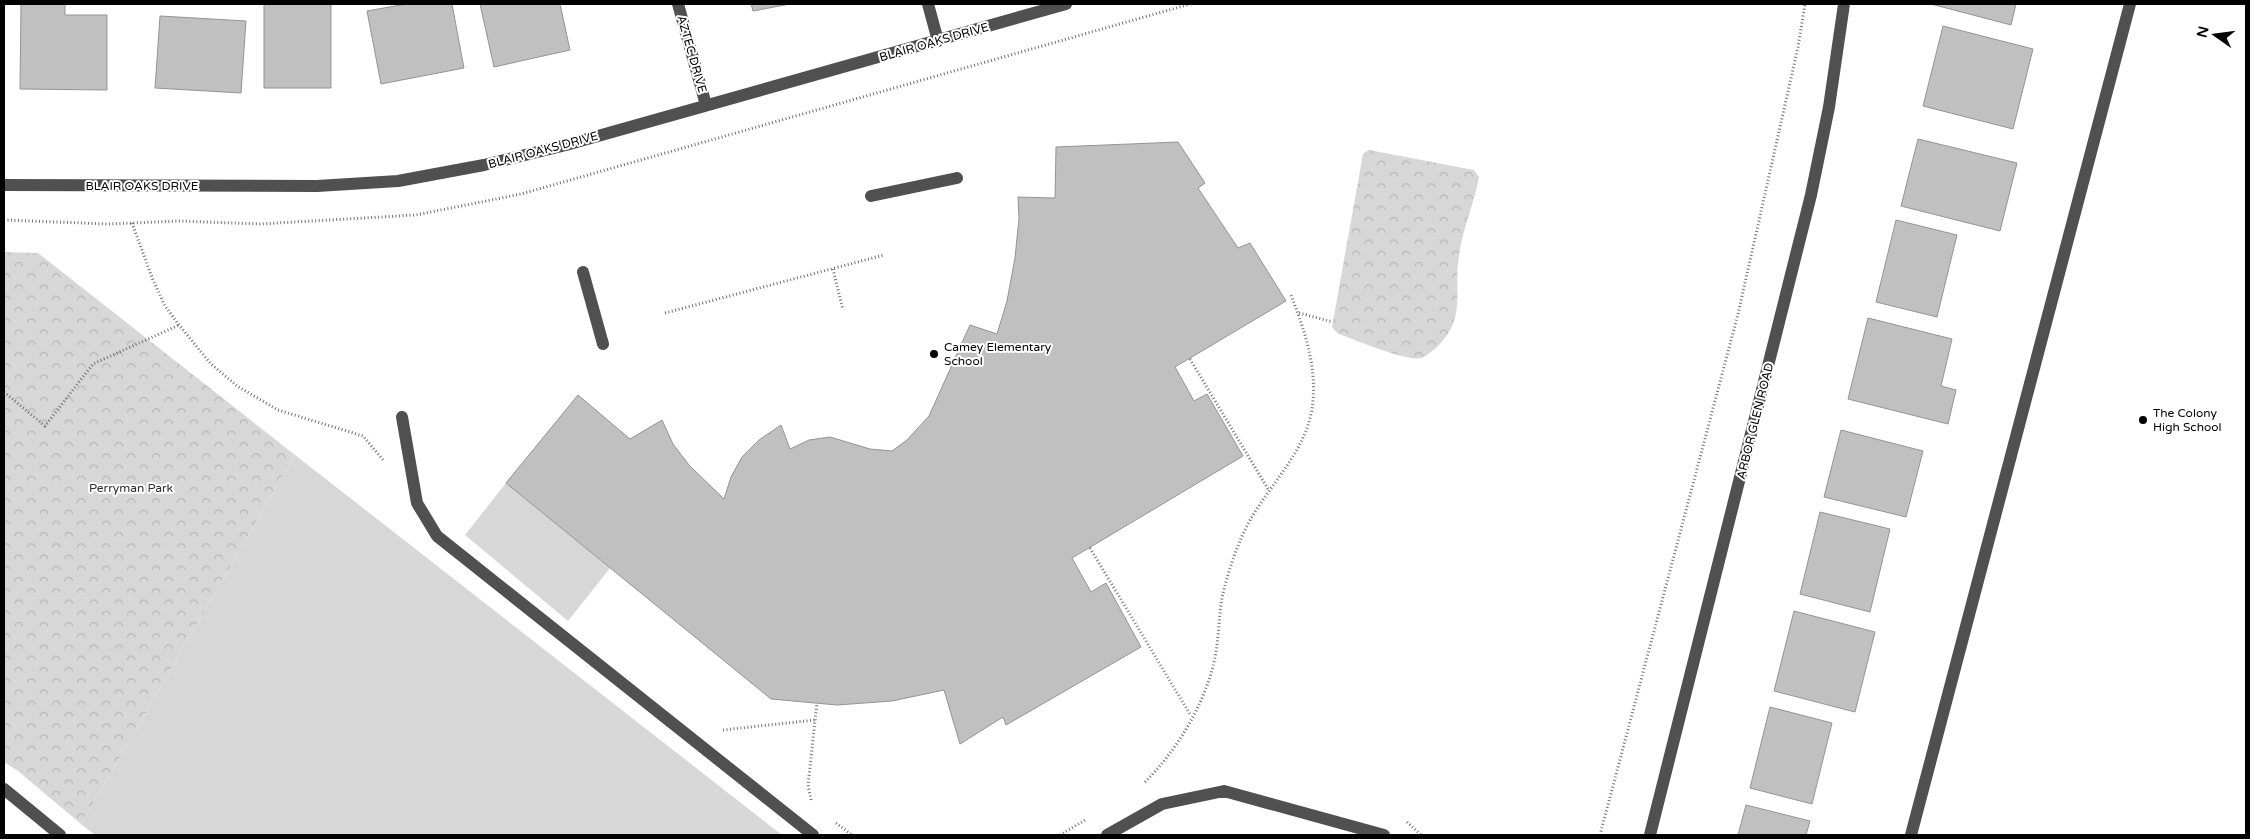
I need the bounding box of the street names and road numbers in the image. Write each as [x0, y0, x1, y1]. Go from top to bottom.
street label: AZTEC DRIVE [674, 14, 710, 95]
street label: BLAIR OAKS DRIVE [878, 20, 991, 64]
street label: BLAIR OAKS DRIVE [487, 129, 600, 171]
street label: BLAIR OAKS DRIVE [85, 179, 199, 193]
street label: ARBOR GLEN ROAD [1734, 361, 1776, 481]

